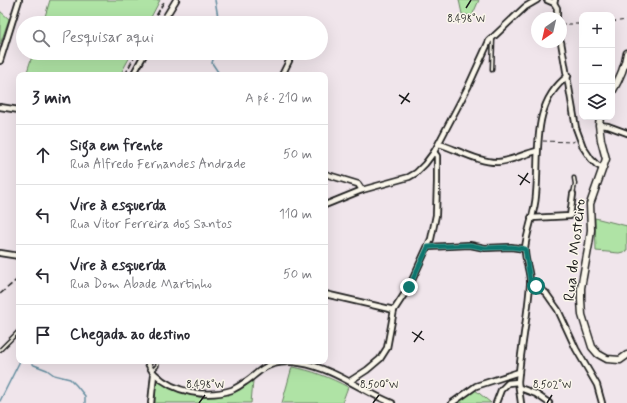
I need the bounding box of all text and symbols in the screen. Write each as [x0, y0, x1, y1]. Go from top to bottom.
text: 8.498°W [447, 12, 485, 26]
north arrow [531, 12, 567, 48]
map controls [579, 12, 615, 120]
button: + [579, 12, 615, 48]
search box [16, 16, 328, 60]
icon: search [30, 27, 52, 49]
text: Pesquisar aqui [62, 28, 154, 48]
button: − [579, 48, 615, 84]
button: layers [579, 84, 615, 120]
text: 3 min [32, 87, 71, 109]
text: A pé · 210 m [245, 90, 312, 107]
text: Siga em frente [70, 136, 163, 156]
icon: ahead [32, 144, 54, 166]
text: 50 m [283, 146, 312, 163]
text: Rua Alfredo Fernandes Andrade [70, 156, 246, 173]
text: Vire à esquerda [70, 196, 166, 216]
street label: Rua do Mosteiro [559, 197, 591, 302]
icon: left [32, 204, 54, 226]
text: 110 m [279, 206, 312, 223]
text: Rua Vitor Ferreira dos Santos [70, 216, 232, 233]
text: Vire à esquerda [70, 256, 166, 276]
icon: left [32, 264, 54, 286]
text: 50 m [283, 266, 312, 283]
text: Rua Dom Abade Martinho [70, 276, 212, 293]
route start [527, 277, 545, 295]
route end [400, 278, 418, 296]
icon: arrive [32, 324, 54, 346]
text: Chegada ao destino [70, 325, 190, 345]
text: 8.498°W [186, 378, 224, 392]
text: 8.500°W [360, 378, 398, 392]
text: 8.502°W [533, 378, 571, 392]

